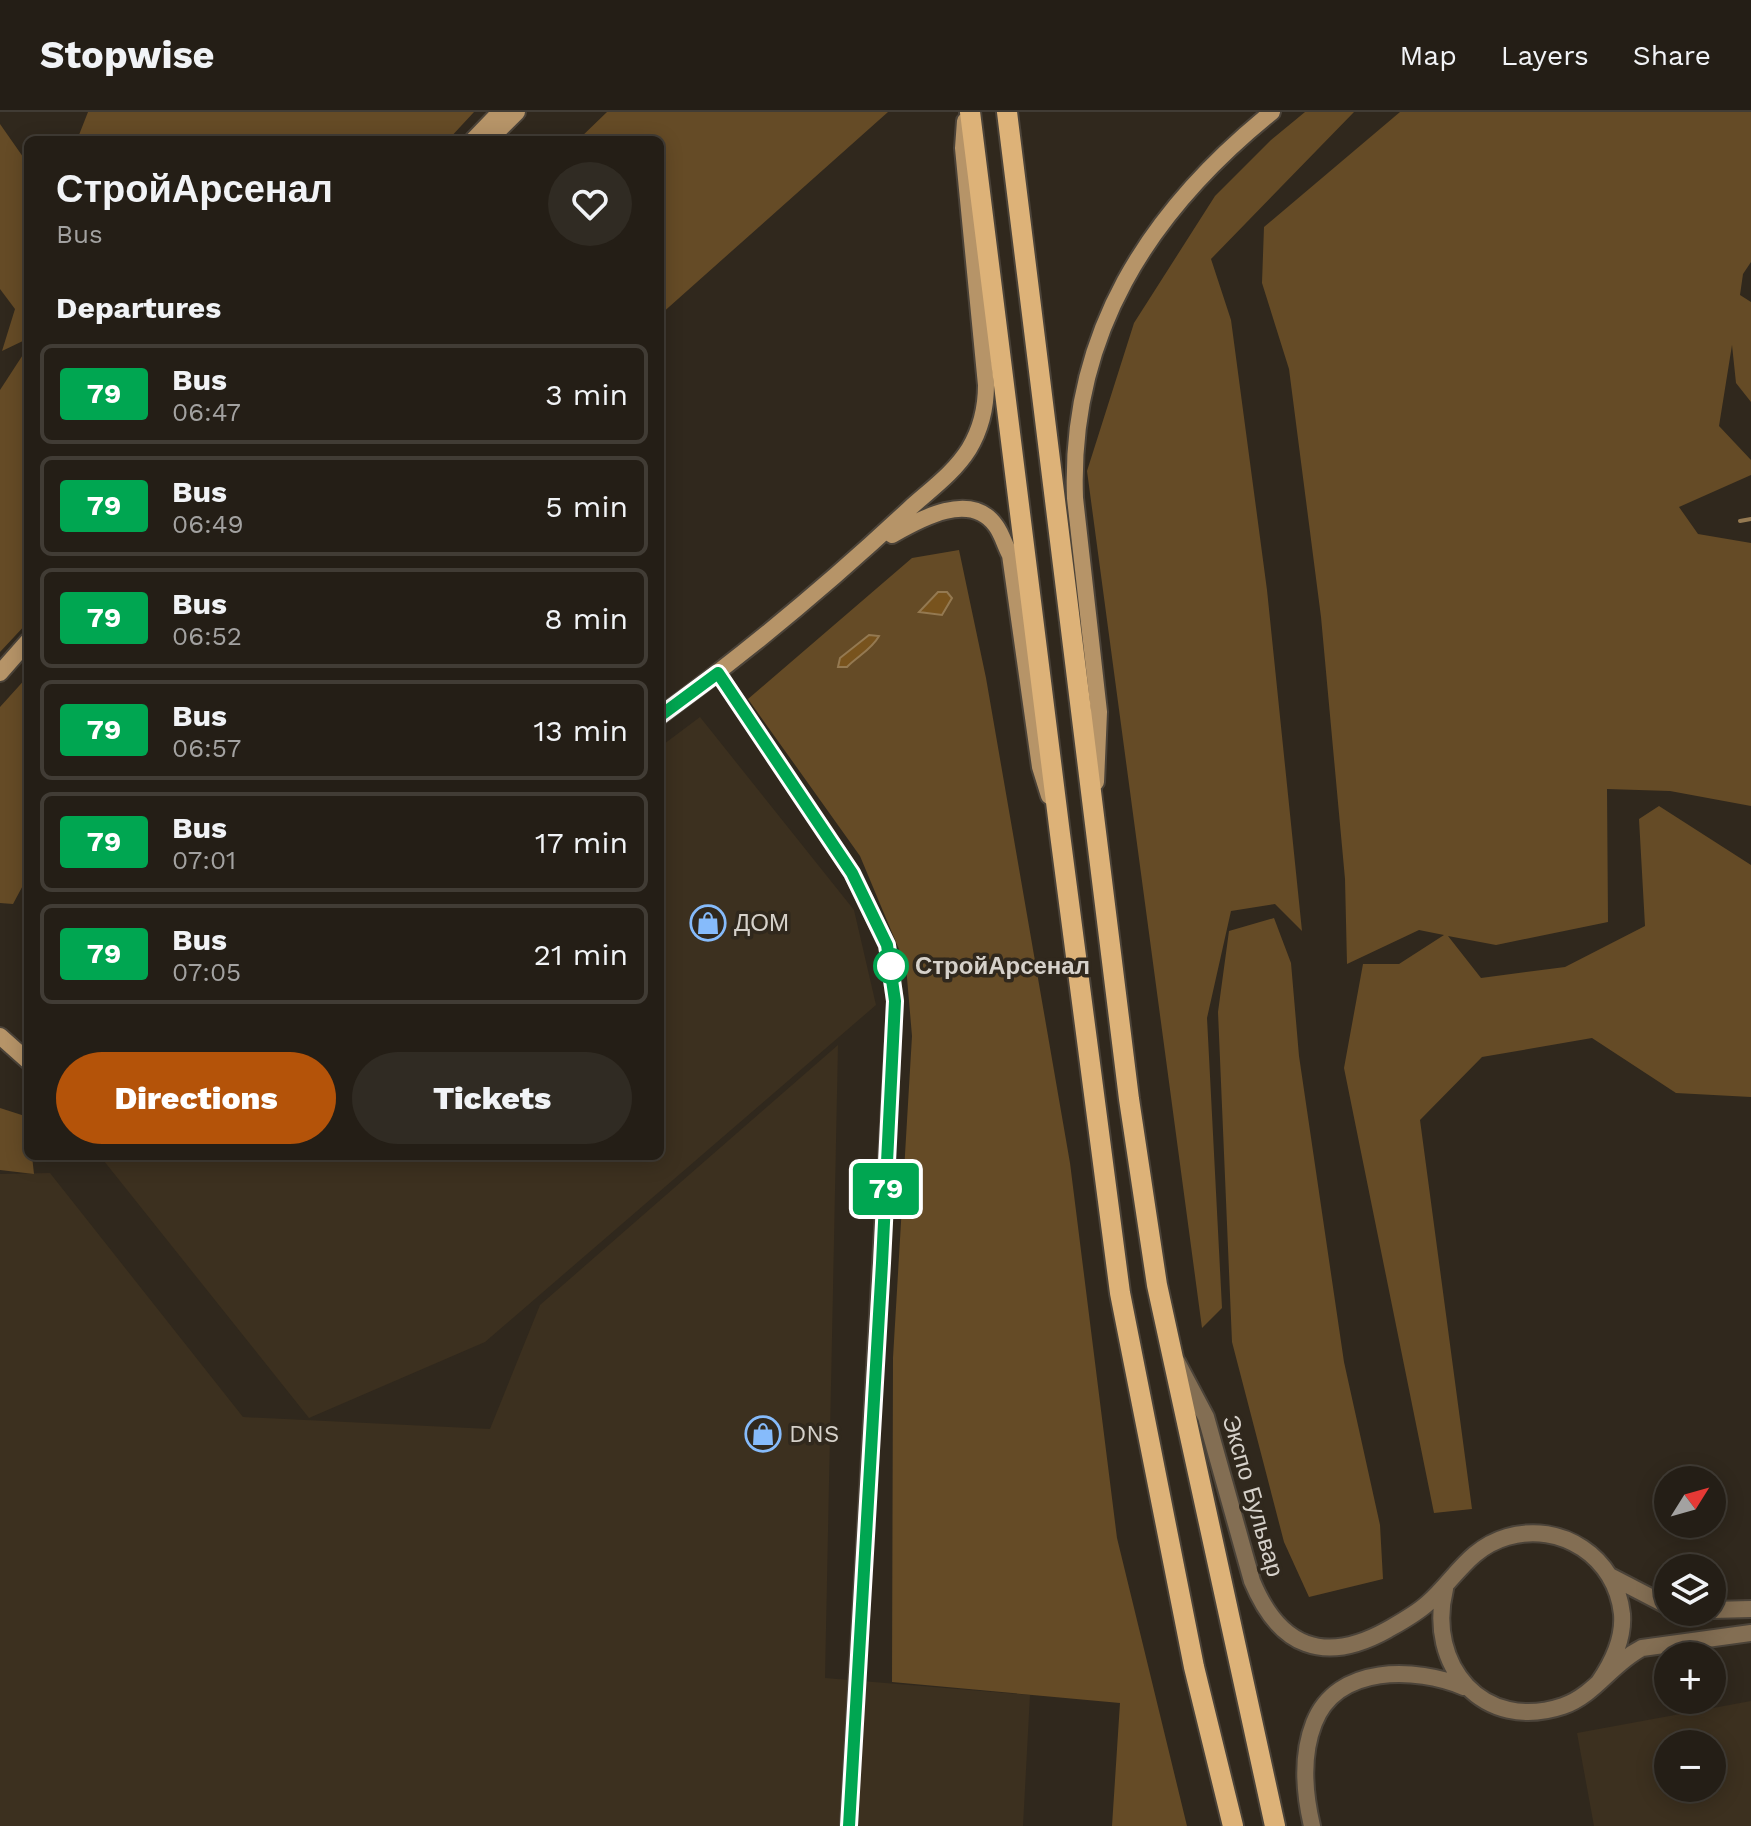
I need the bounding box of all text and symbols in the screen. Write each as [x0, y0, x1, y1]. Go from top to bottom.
text: Stopwise [40, 33, 215, 77]
text: Map [1400, 39, 1457, 72]
text: Layers [1501, 39, 1589, 72]
text: Share [1633, 39, 1711, 72]
button: heart [548, 162, 632, 246]
text: СтройАрсенал [56, 167, 333, 211]
text: Bus [56, 219, 103, 249]
text: Departures [56, 290, 221, 325]
text: Bus [172, 362, 227, 397]
text: 79 [87, 377, 121, 410]
text: 3 min [545, 377, 628, 412]
text: 06:47 [172, 397, 241, 427]
text: Bus [172, 474, 227, 509]
text: 79 [87, 489, 121, 522]
text: 5 min [545, 489, 628, 524]
text: 06:49 [172, 509, 244, 539]
text: Bus [172, 586, 227, 621]
text: 79 [87, 601, 121, 634]
text: 8 min [544, 601, 628, 636]
text: 06:52 [172, 621, 242, 651]
text: Bus [172, 698, 227, 733]
text: 79 [87, 713, 121, 746]
text: 13 min [533, 713, 628, 748]
text: 06:57 [172, 733, 241, 763]
text: Bus [172, 810, 227, 845]
text: 79 [87, 825, 121, 858]
text: 17 min [535, 825, 628, 860]
text: 07:01 [172, 845, 236, 875]
shop icon: ДОМ [689, 904, 727, 942]
place label: ДОМ [734, 909, 789, 937]
text: Bus [172, 922, 227, 957]
text: 79 [87, 937, 121, 970]
text: 21 min [533, 937, 628, 972]
marker: СтройАрсенал [874, 949, 908, 983]
place label: СтройАрсенал [915, 952, 1090, 980]
text: 07:05 [172, 957, 241, 987]
button: Directions [56, 1052, 336, 1144]
button: Tickets [352, 1052, 632, 1144]
line badge: 79 [850, 1163, 922, 1215]
text: 79 [869, 1172, 903, 1205]
street label: Экспо Бульвар [1217, 1412, 1289, 1580]
shop icon: DNS [744, 1415, 782, 1453]
place label: DNS [789, 1420, 839, 1448]
north arrow [1654, 1466, 1726, 1538]
map controls [1654, 1466, 1726, 1802]
button: layers [1654, 1554, 1726, 1626]
button: + [1654, 1642, 1726, 1714]
button: − [1654, 1730, 1726, 1802]

